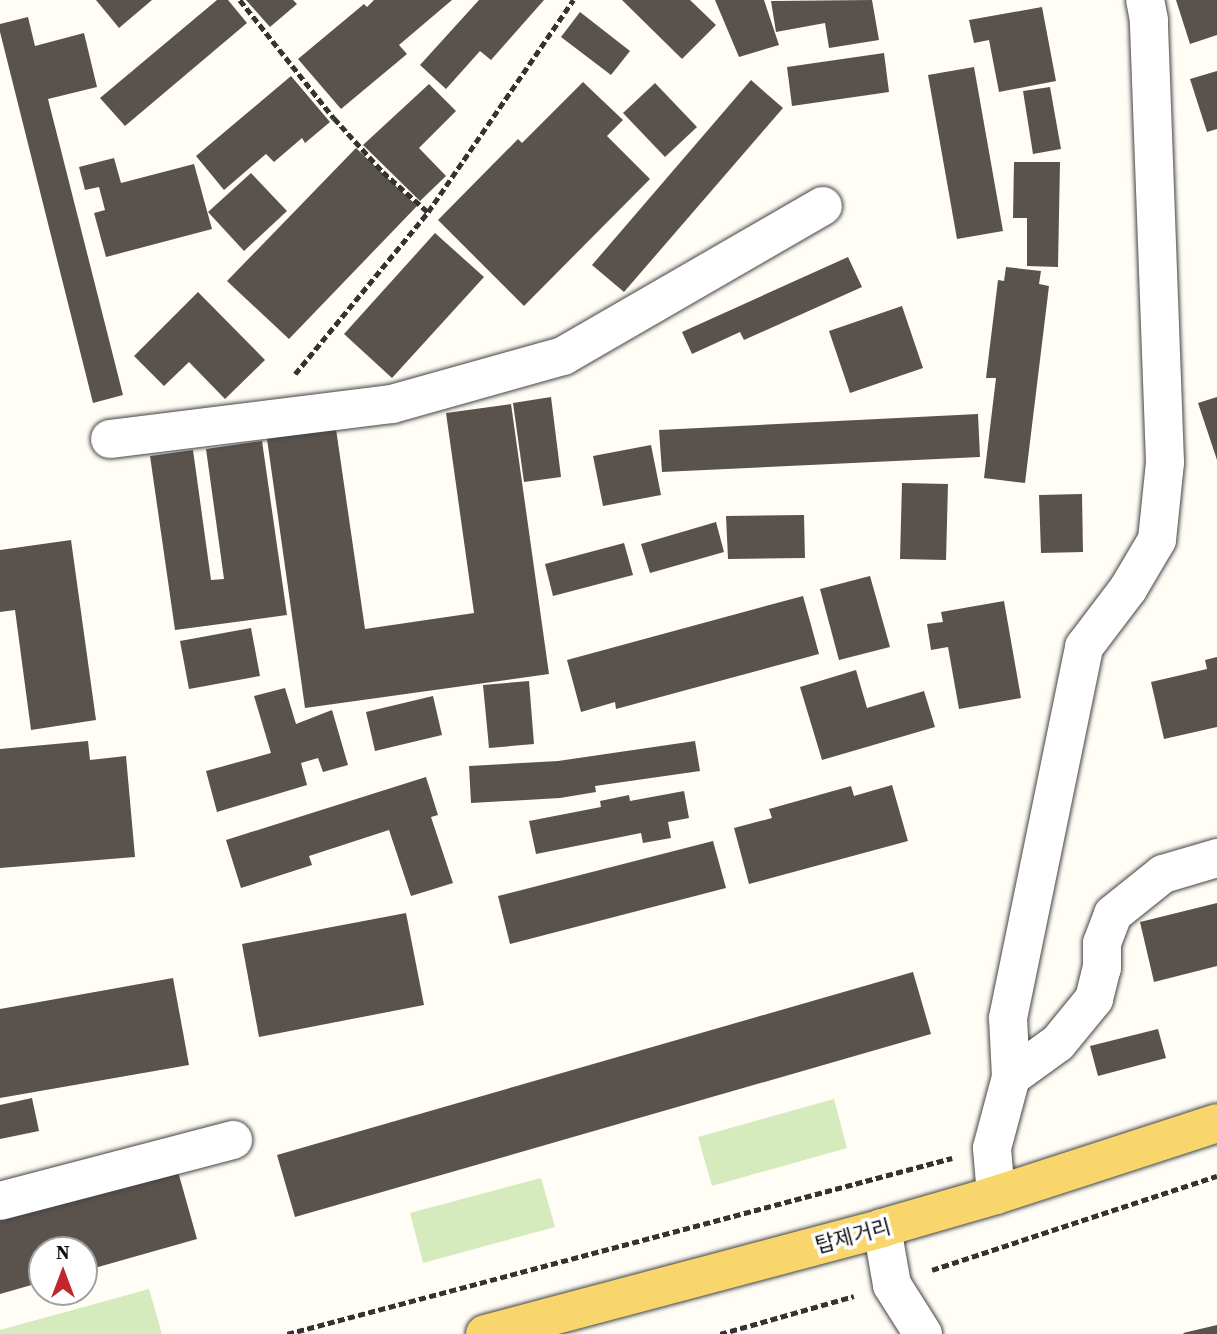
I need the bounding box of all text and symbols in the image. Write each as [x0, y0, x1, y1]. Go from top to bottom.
street label: 탑제거리 [812, 1214, 894, 1258]
north arrow [28, 1236, 98, 1306]
text: N [56, 1239, 70, 1265]

